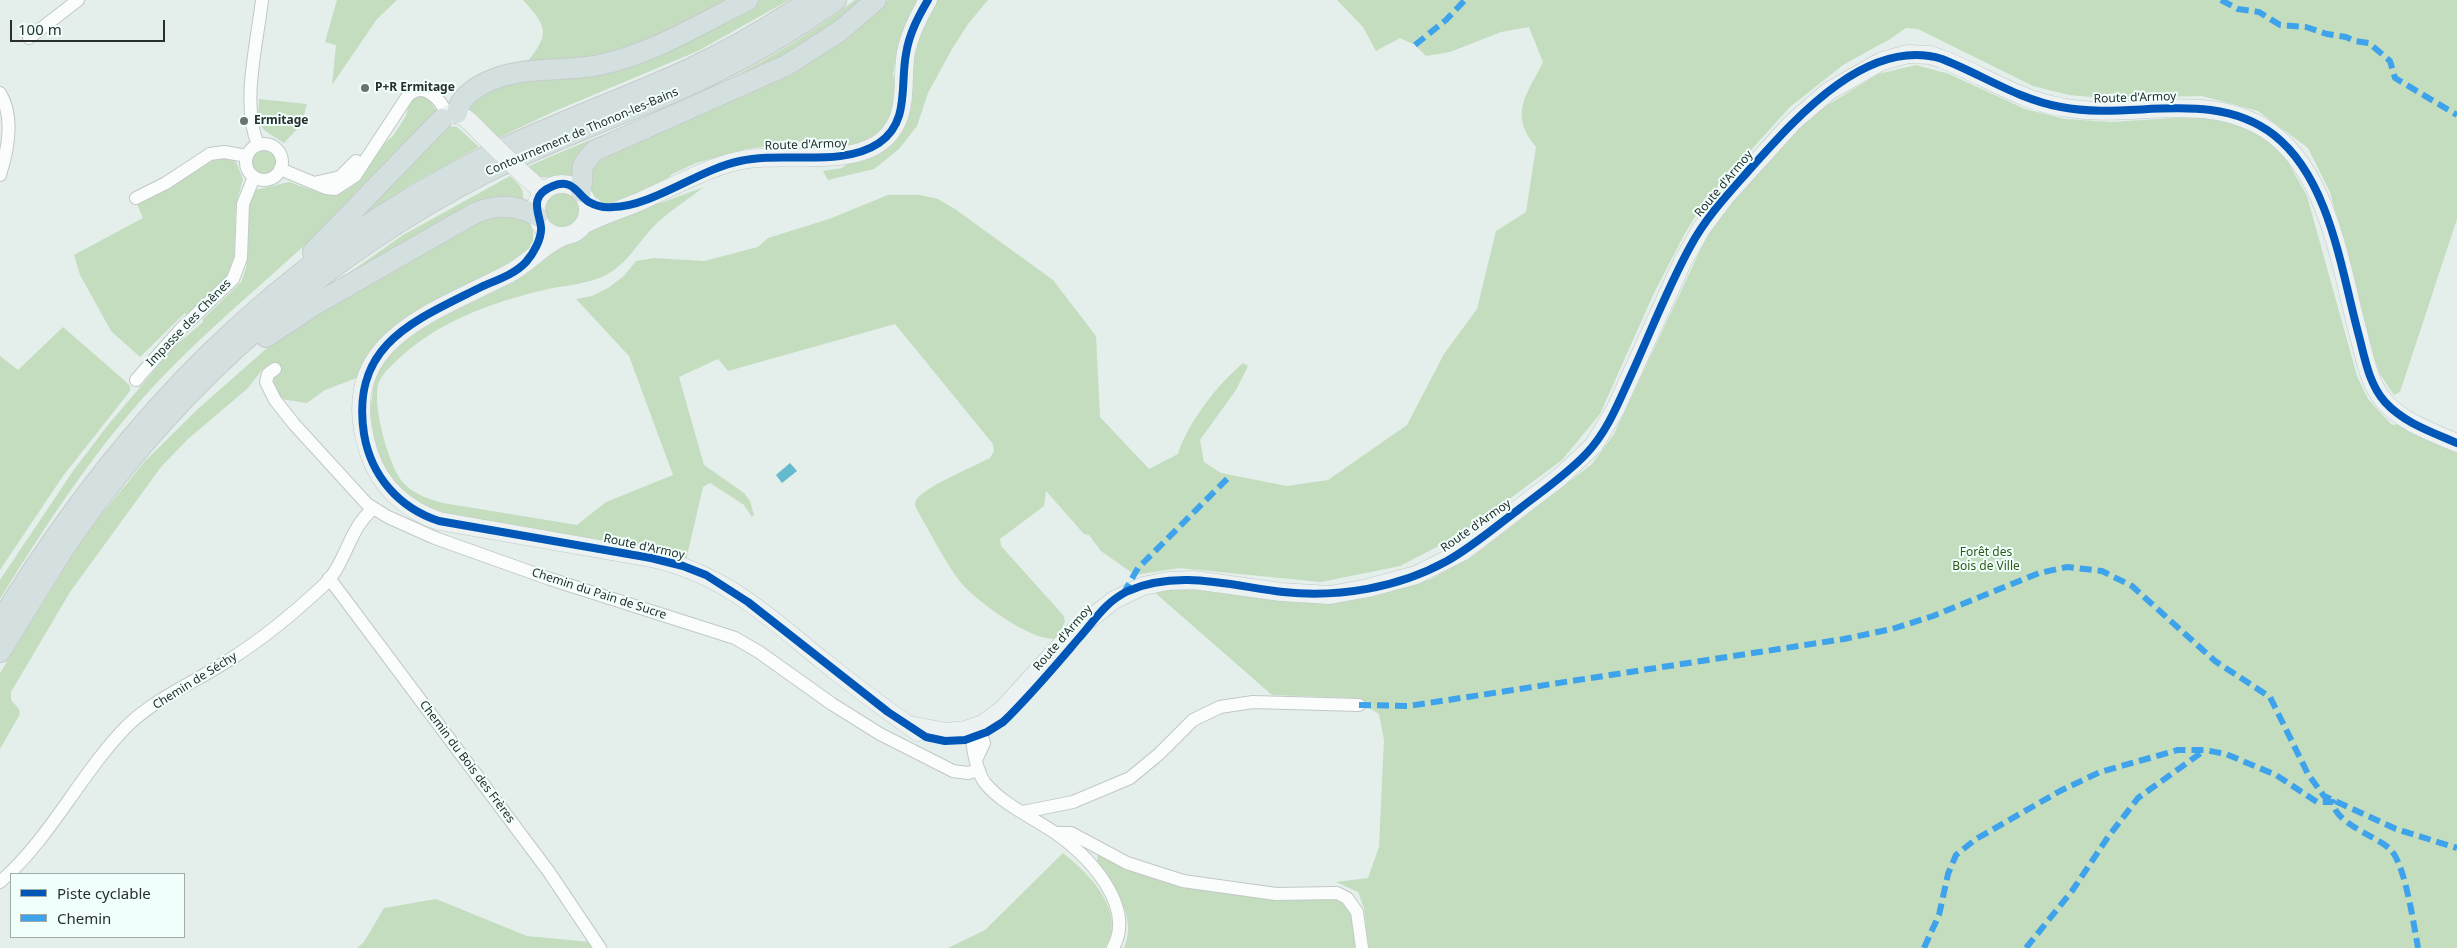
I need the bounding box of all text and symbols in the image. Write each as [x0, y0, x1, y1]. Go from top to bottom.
scale bar [12, 10, 168, 42]
text: 100 m [18, 19, 62, 39]
place label: P+R Ermitage [375, 81, 455, 95]
marker: P+R Ermitage [359, 82, 371, 94]
street label: Contournement de Thonon-les-Bains [483, 85, 681, 179]
street label: Route d'Armoy [2093, 89, 2177, 107]
place label: Ermitage [254, 114, 309, 128]
marker: Ermitage [238, 115, 250, 127]
street label: Route d'Armoy [764, 136, 848, 154]
street label: Route d'Armoy [1692, 148, 1756, 220]
street label: Impasse des Chênes [144, 276, 234, 370]
street label: Route d'Armoy [1438, 496, 1514, 556]
street label: Route d'Armoy [602, 531, 686, 563]
park label: Forêt des Bois de Ville [1952, 546, 2020, 574]
street label: Chemin du Pain de Sucre [530, 565, 668, 623]
street label: Route d'Armoy [1030, 602, 1096, 674]
street label: Chemin de Séchy [150, 649, 240, 713]
street label: Chemin du Bois des Frères [416, 698, 518, 826]
legend [10, 873, 185, 938]
text: Piste cyclable [57, 883, 151, 903]
text: Chemin [57, 908, 111, 928]

